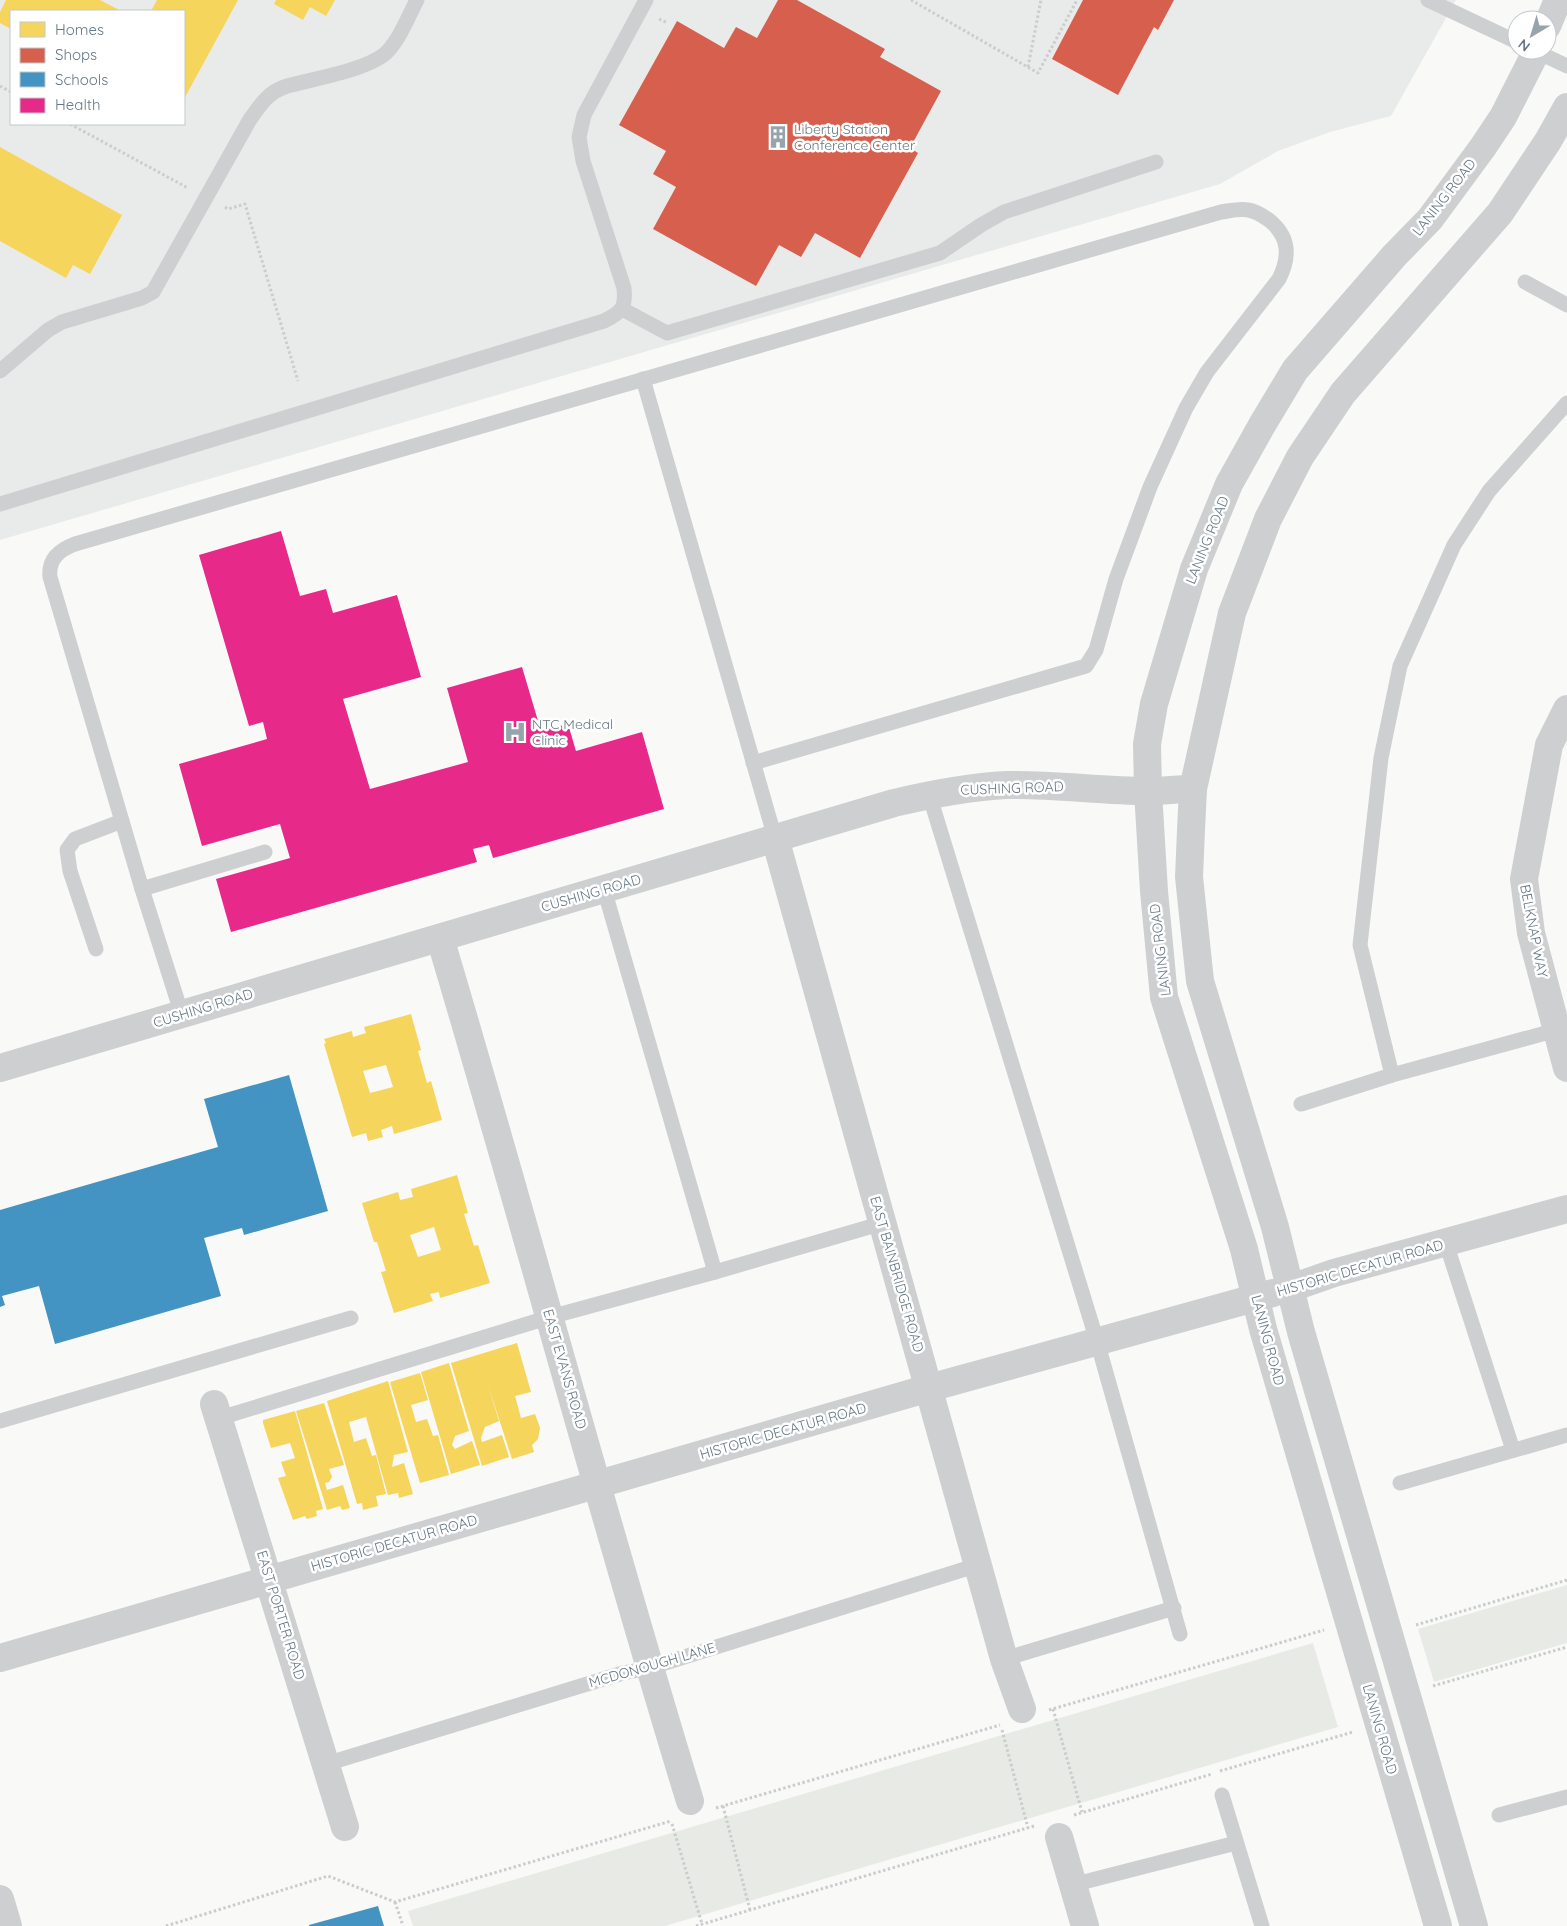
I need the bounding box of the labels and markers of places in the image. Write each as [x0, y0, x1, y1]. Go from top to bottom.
place label: Liberty Station Conference Center [794, 120, 916, 154]
building icon: Liberty Station Conference Center [765, 124, 791, 150]
place label: NTC Medical Clinic [532, 715, 613, 749]
hospital icon: NTC Medical Clinic [502, 719, 528, 745]

